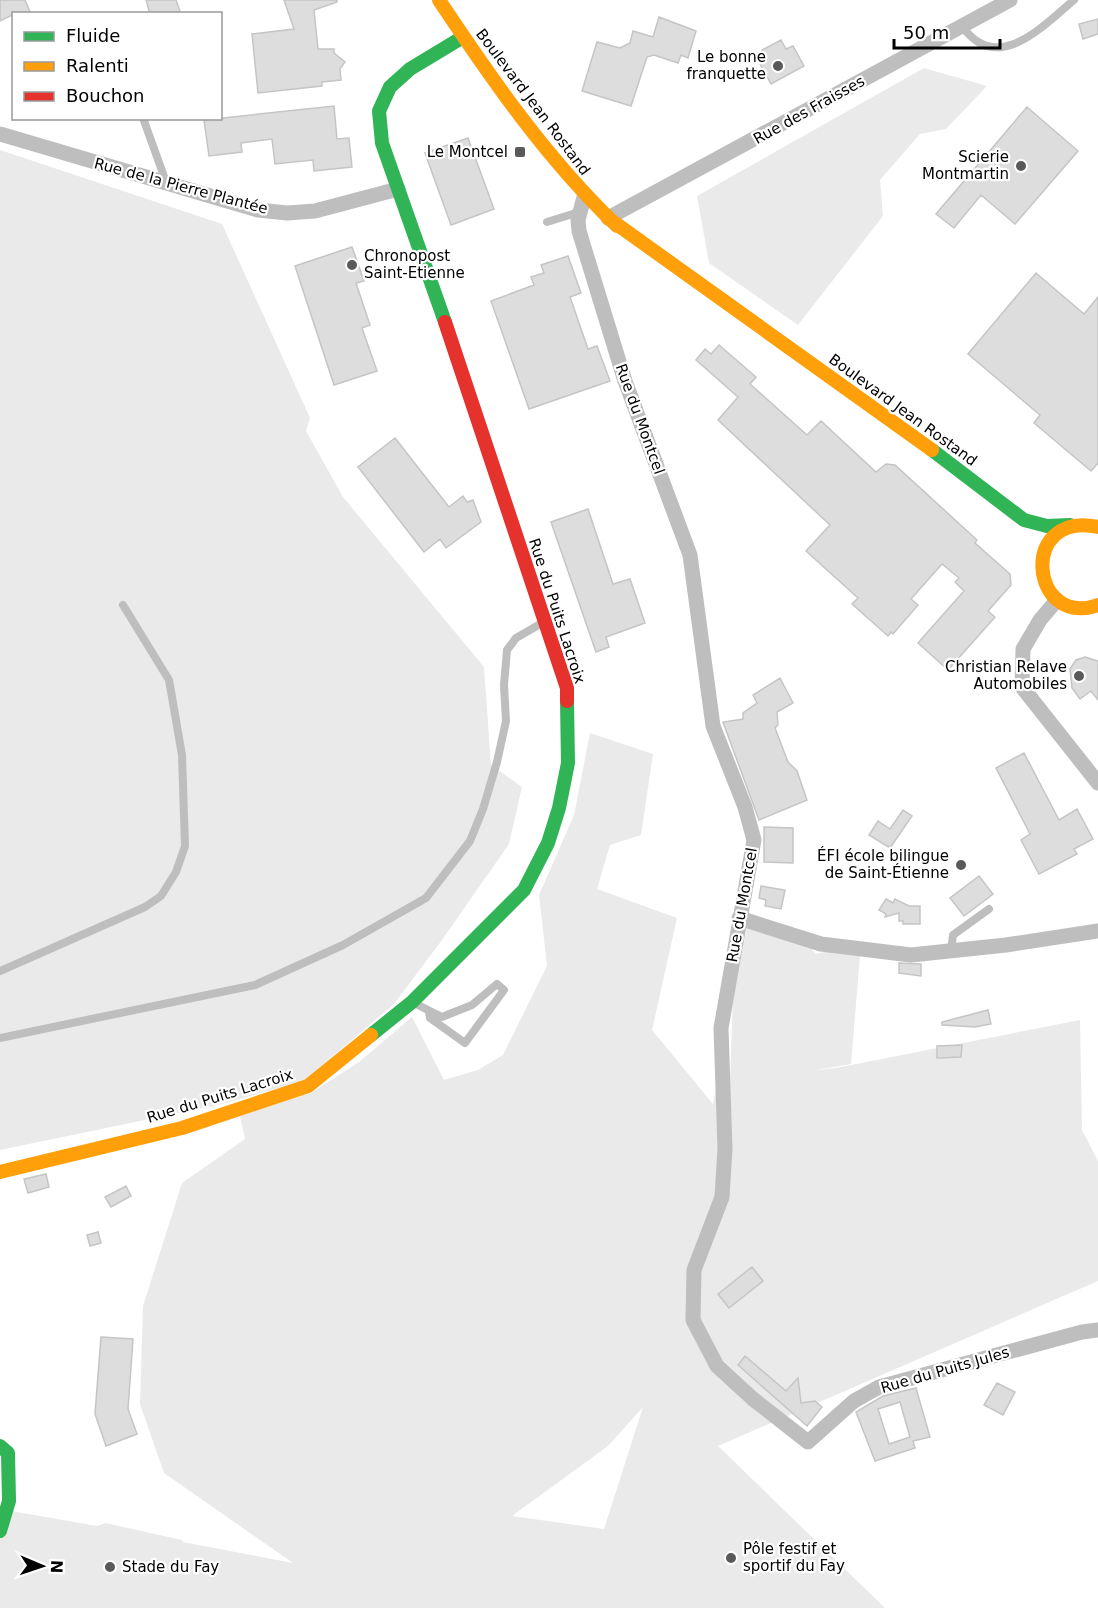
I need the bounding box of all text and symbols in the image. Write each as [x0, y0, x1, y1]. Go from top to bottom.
legend [12, 12, 222, 120]
scale bar [894, 12, 1000, 50]
text: 50 m [903, 22, 949, 43]
text: Fluide [66, 25, 120, 46]
street label: Boulevard Jean Rostand [472, 25, 594, 179]
place label: Le bonne franquette [687, 48, 766, 83]
text: Ralenti [66, 55, 129, 76]
marker: Le bonne franquette [771, 59, 785, 73]
street label: Rue des Fraisses [750, 72, 868, 148]
text: Bouchon [66, 85, 145, 106]
place label: Le Montcel [427, 143, 508, 161]
marker: Le Montcel [513, 145, 527, 159]
place label: Scierie Montmartin [922, 148, 1009, 183]
street label: Rue de la Pierre Plantée [92, 154, 270, 218]
marker: Scierie Montmartin [1014, 159, 1028, 173]
place label: Chronopost Saint-Etienne [364, 247, 465, 282]
marker: Chronopost Saint-Etienne [345, 258, 359, 272]
street label: Boulevard Jean Rostand [825, 350, 981, 470]
street label: Rue du Montcel [612, 361, 668, 477]
street label: Rue du Puits Lacroix [525, 536, 589, 686]
place label: Christian Relave Automobiles [945, 658, 1067, 693]
marker: Christian Relave Automobiles [1072, 669, 1086, 683]
street label: Rue du Montcel [723, 846, 761, 964]
place label: ÉFI école bilingue de Saint-Étienne [817, 846, 949, 882]
marker: ÉFI école bilingue de Saint-Étienne [954, 858, 968, 872]
street label: Rue du Puits Lacroix [145, 1065, 295, 1127]
street label: Rue du Puits Jules [879, 1343, 1012, 1397]
north arrow [12, 1536, 72, 1596]
place label: Pôle festif et sportif du Fay [743, 1540, 845, 1575]
marker: Pôle festif et sportif du Fay [724, 1551, 738, 1565]
place label: Stade du Fay [122, 1558, 219, 1576]
text: N [47, 1559, 66, 1574]
marker: Stade du Fay [103, 1560, 117, 1574]

